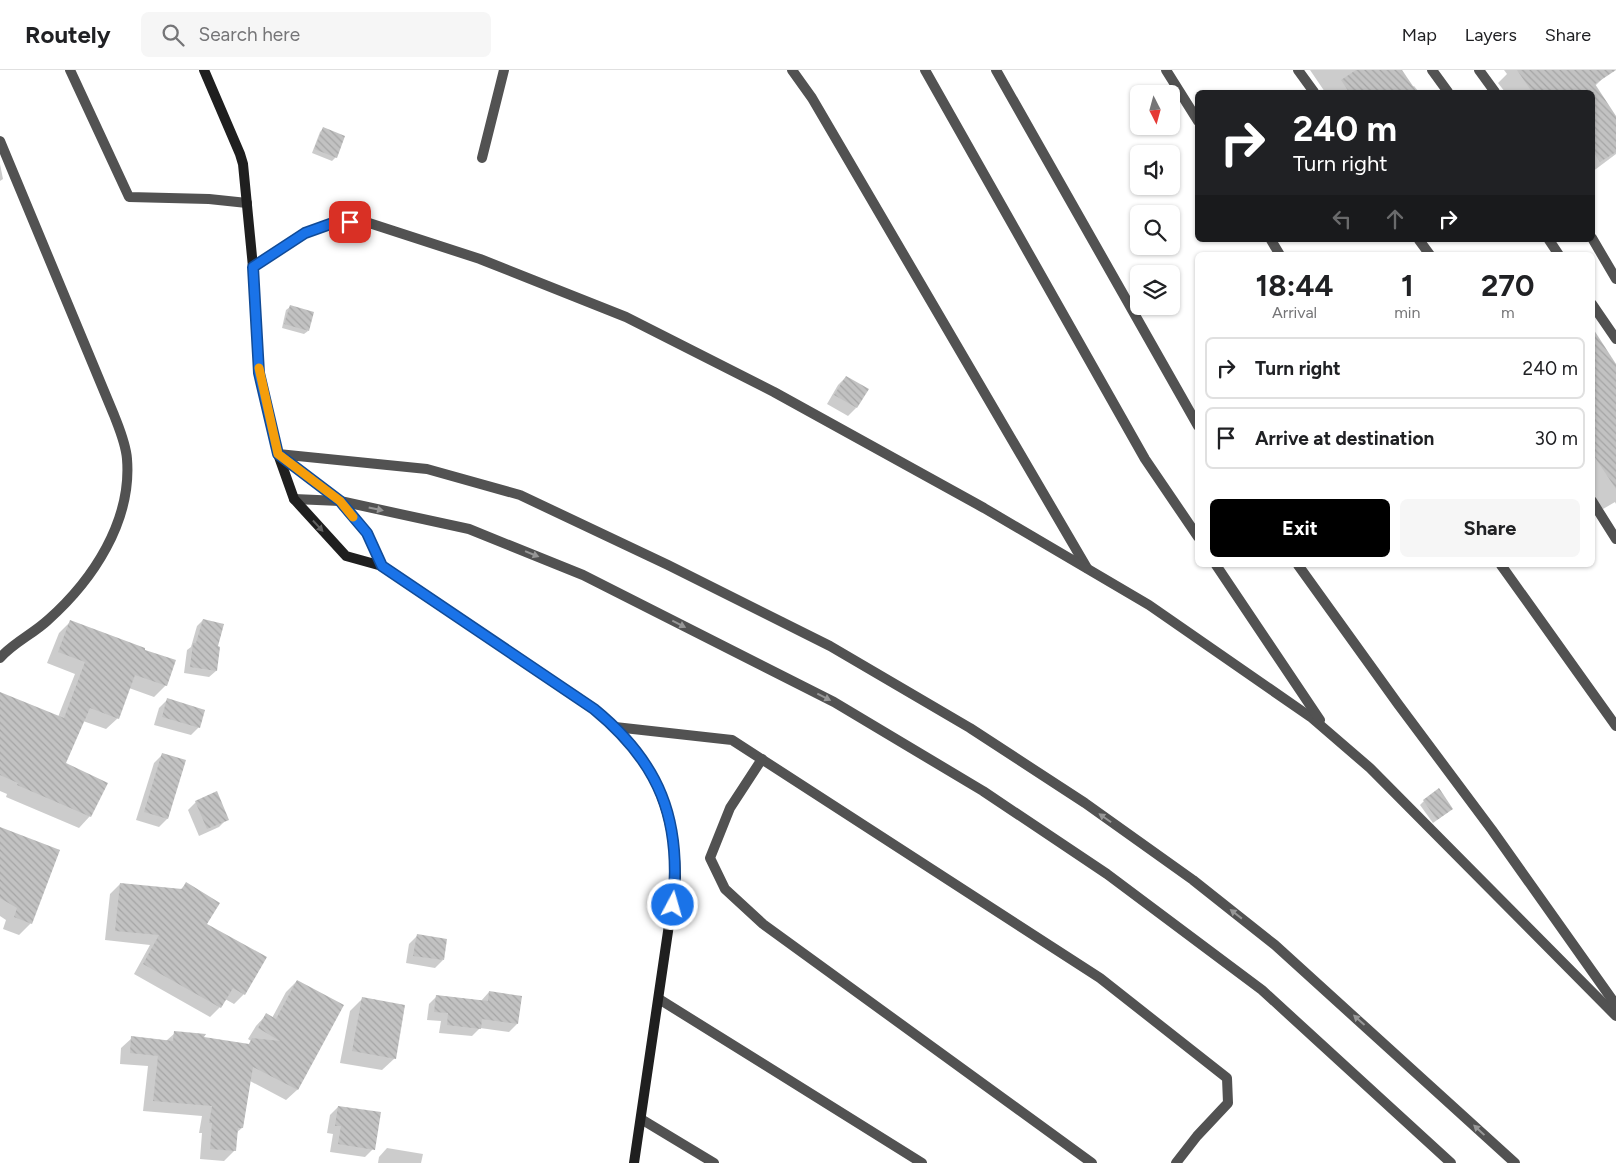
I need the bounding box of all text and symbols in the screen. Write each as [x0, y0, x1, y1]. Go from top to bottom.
search box [141, 12, 491, 57]
text: Routely [25, 20, 111, 49]
icon: search [159, 21, 187, 49]
text: Search here [199, 23, 300, 46]
text: Map [1402, 24, 1437, 46]
text: Layers [1465, 24, 1517, 46]
text: Share [1545, 24, 1591, 46]
north arrow [1130, 85, 1180, 135]
map controls [1130, 85, 1180, 315]
text: 240 m [1293, 108, 1397, 150]
icon: right [1210, 110, 1275, 175]
button: sound [1130, 145, 1180, 195]
text: Turn right [1293, 150, 1388, 177]
pin [329, 201, 371, 243]
button: search [1130, 205, 1180, 255]
icon: left [1328, 205, 1356, 233]
icon: ahead [1381, 205, 1409, 233]
icon: right [1434, 205, 1462, 233]
icon: arrive [336, 208, 364, 236]
button: layers [1130, 265, 1180, 315]
text: 18:44 [1256, 267, 1334, 304]
text: 1 [1401, 267, 1414, 304]
text: 270 [1481, 267, 1534, 304]
text: Arrival [1272, 303, 1317, 322]
text: min [1394, 303, 1420, 322]
text: m [1501, 303, 1515, 322]
icon: right [1212, 354, 1240, 382]
text: Turn right [1255, 357, 1341, 380]
text: 240 m [1523, 357, 1578, 380]
icon: arrive [1212, 424, 1240, 452]
text: Arrive at destination [1255, 427, 1434, 450]
text: 30 m [1535, 427, 1578, 450]
button: Exit [1210, 499, 1390, 557]
button: Share [1400, 499, 1580, 557]
one-way arrow [369, 505, 384, 513]
one-way arrow [312, 519, 324, 531]
one-way arrow [525, 551, 539, 559]
one-way arrow [672, 620, 686, 628]
one-way arrow [817, 693, 831, 701]
one-way arrow [1099, 813, 1112, 823]
position arrow [646, 878, 698, 930]
one-way arrow [1229, 909, 1243, 919]
one-way arrow [1354, 1014, 1366, 1026]
one-way arrow [1474, 1124, 1486, 1136]

